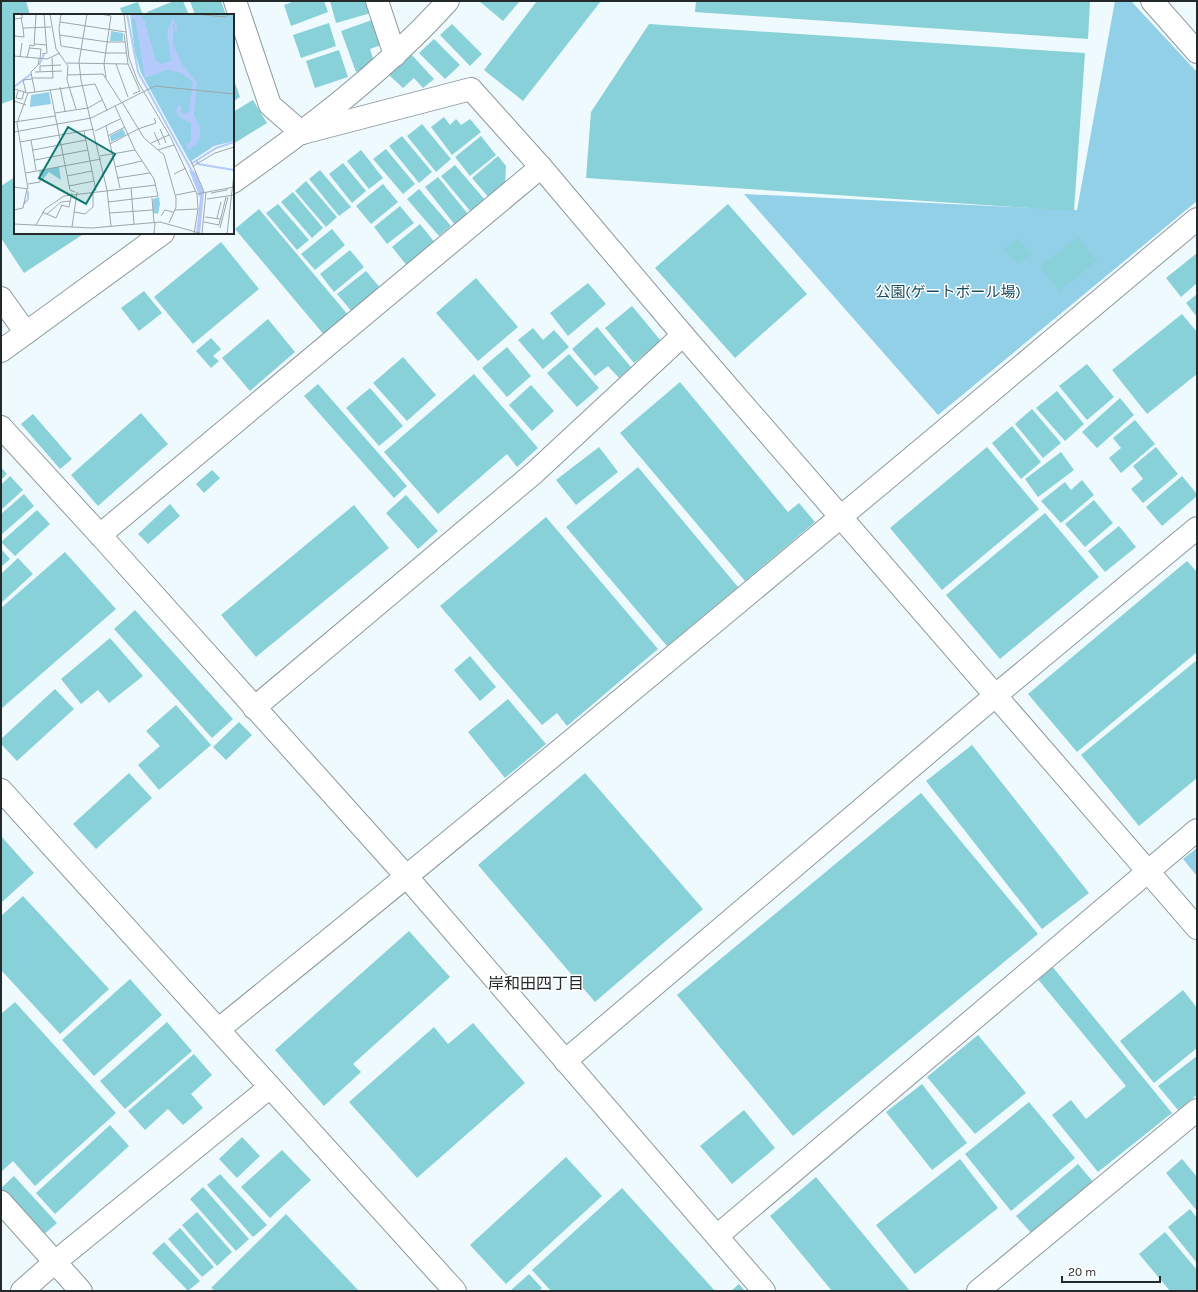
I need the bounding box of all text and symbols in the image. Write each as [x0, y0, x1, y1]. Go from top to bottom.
inset map [14, 14, 234, 234]
park label: 公園(ゲートボール場) [875, 283, 1021, 301]
district label: 岸和田四丁目 [488, 974, 584, 993]
scale bar [1062, 1258, 1160, 1284]
text: 20 m [1068, 1265, 1096, 1279]

